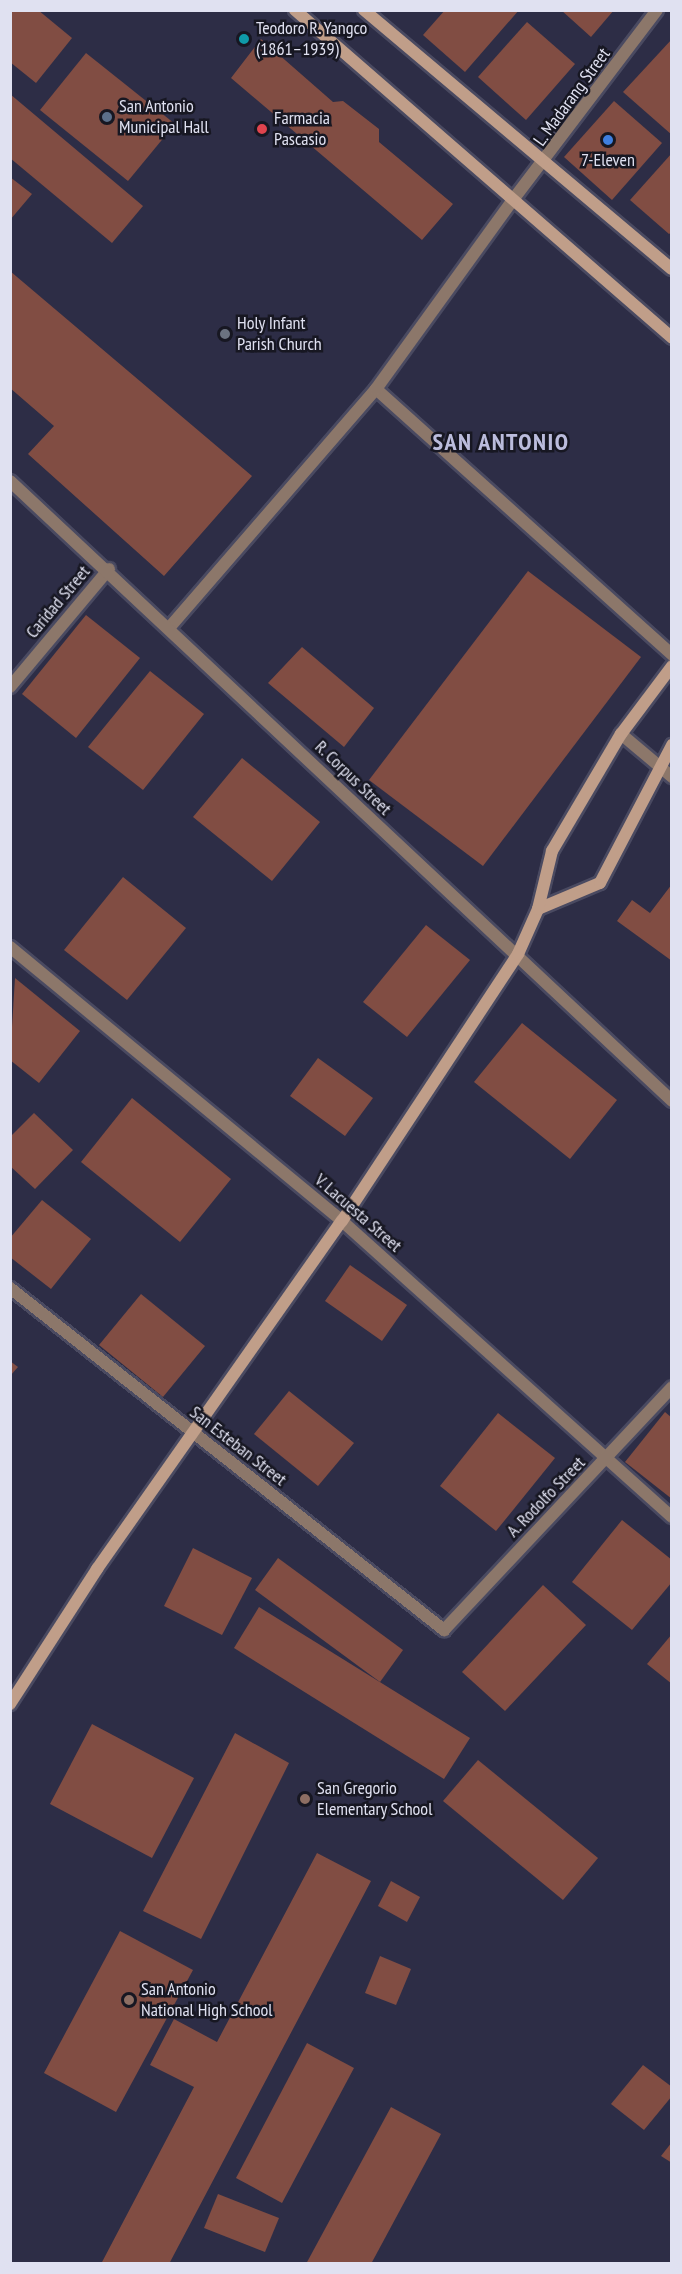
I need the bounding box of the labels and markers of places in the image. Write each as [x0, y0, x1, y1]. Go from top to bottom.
place label: Teodoro R. Yangco (1861–1939) [256, 18, 369, 60]
marker: Teodoro R. Yangco (1861–1939) [237, 32, 251, 46]
place label: San Antonio Municipal Hall [119, 96, 209, 138]
place label: Farmacia Pascasio [274, 108, 330, 150]
marker: San Antonio Municipal Hall [100, 110, 114, 124]
marker: Farmacia Pascasio [255, 122, 269, 136]
marker: 7-Eleven [601, 133, 615, 147]
place label: 7-Eleven [581, 149, 635, 171]
place label: Holy Infant Parish Church [237, 313, 322, 356]
marker: Holy Infant Parish Church [218, 327, 232, 341]
place label: San Gregorio Elementary School [317, 1778, 433, 1820]
marker: San Gregorio Elementary School [298, 1792, 312, 1806]
place label: San Antonio National High School [141, 1979, 272, 2022]
marker: San Antonio National High School [122, 1993, 136, 2007]

